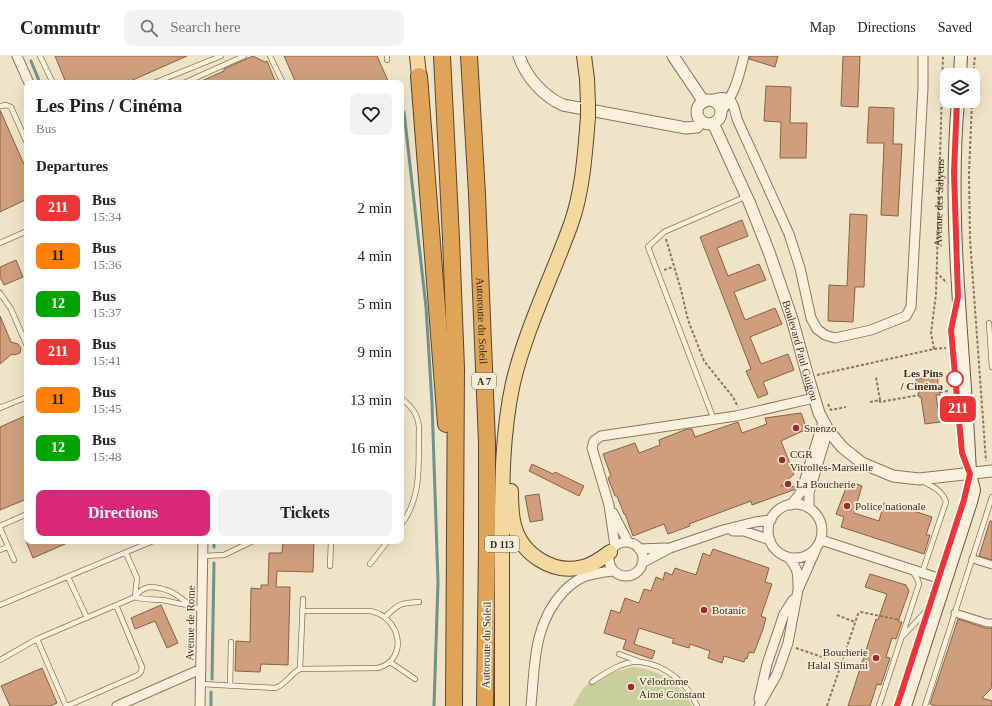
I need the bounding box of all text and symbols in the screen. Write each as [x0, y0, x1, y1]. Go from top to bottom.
search box [124, 10, 404, 46]
text: Commutr [20, 17, 100, 38]
icon: search [138, 17, 160, 39]
text: Search here [170, 19, 241, 35]
text: Map [810, 20, 835, 35]
text: Directions [857, 20, 916, 35]
text: Saved [938, 20, 972, 35]
map controls [940, 68, 980, 108]
button: layers [940, 68, 980, 108]
button: heart [350, 93, 392, 135]
text: Les Pins / Cinéma [36, 95, 182, 116]
text: Bus [36, 121, 56, 136]
text: Departures [36, 158, 108, 174]
street label: Avenue des Salyens [931, 159, 946, 247]
text: Bus [92, 192, 116, 208]
text: 211 [48, 200, 68, 215]
text: 2 min [357, 200, 392, 216]
text: 15:34 [92, 209, 122, 224]
text: Bus [92, 240, 116, 256]
text: 11 [51, 248, 65, 263]
text: 4 min [357, 248, 392, 264]
text: 15:36 [92, 257, 122, 272]
street label: Autoroute du Soleil [474, 277, 490, 364]
text: Bus [92, 288, 116, 304]
text: 12 [51, 296, 65, 311]
text: 5 min [357, 296, 392, 312]
street label: Boulevard Paul Guigou [780, 299, 821, 402]
text: 15:37 [92, 305, 122, 320]
text: Bus [92, 336, 116, 352]
text: 211 [48, 344, 68, 359]
text: 9 min [357, 344, 392, 360]
text: 15:41 [92, 353, 122, 368]
place label: Les Pins / Cinéma [900, 367, 944, 392]
marker: Les Pins / Cinéma [946, 370, 964, 388]
road number: A 7 [472, 373, 496, 389]
text: Bus [92, 384, 116, 400]
text: 11 [51, 392, 65, 407]
text: 13 min [350, 392, 392, 408]
line badge: 211 [935, 396, 981, 422]
text: 15:45 [92, 401, 122, 416]
text: 211 [948, 401, 968, 416]
place label: Snenzo [804, 422, 837, 434]
marker: Snenzo [791, 423, 801, 433]
text: Bus [92, 432, 116, 448]
text: 12 [51, 440, 65, 455]
text: 16 min [350, 440, 392, 456]
place label: CGR Vitrolles-Marseille [790, 448, 873, 473]
text: 15:48 [92, 449, 122, 464]
marker: CGR Vitrolles-Marseille [777, 455, 787, 465]
place label: La Boucherie [796, 478, 856, 490]
marker: La Boucherie [783, 479, 793, 489]
button: Directions [36, 490, 210, 536]
button: Tickets [218, 490, 392, 536]
place label: Police nationale [855, 500, 926, 512]
marker: Police nationale [842, 501, 852, 511]
road number: D 113 [485, 536, 519, 552]
street label: Avenue de Rome [183, 585, 197, 661]
street label: Autoroute du Soleil [479, 602, 493, 688]
place label: Botanic [712, 604, 746, 616]
marker: Botanic [699, 605, 709, 615]
place label: Boucherie Halal Slimani [807, 646, 868, 671]
marker: Boucherie Halal Slimani [871, 653, 881, 663]
place label: Vélodrome Aimé Constant [639, 675, 705, 700]
marker: Vélodrome Aimé Constant [626, 682, 636, 692]

